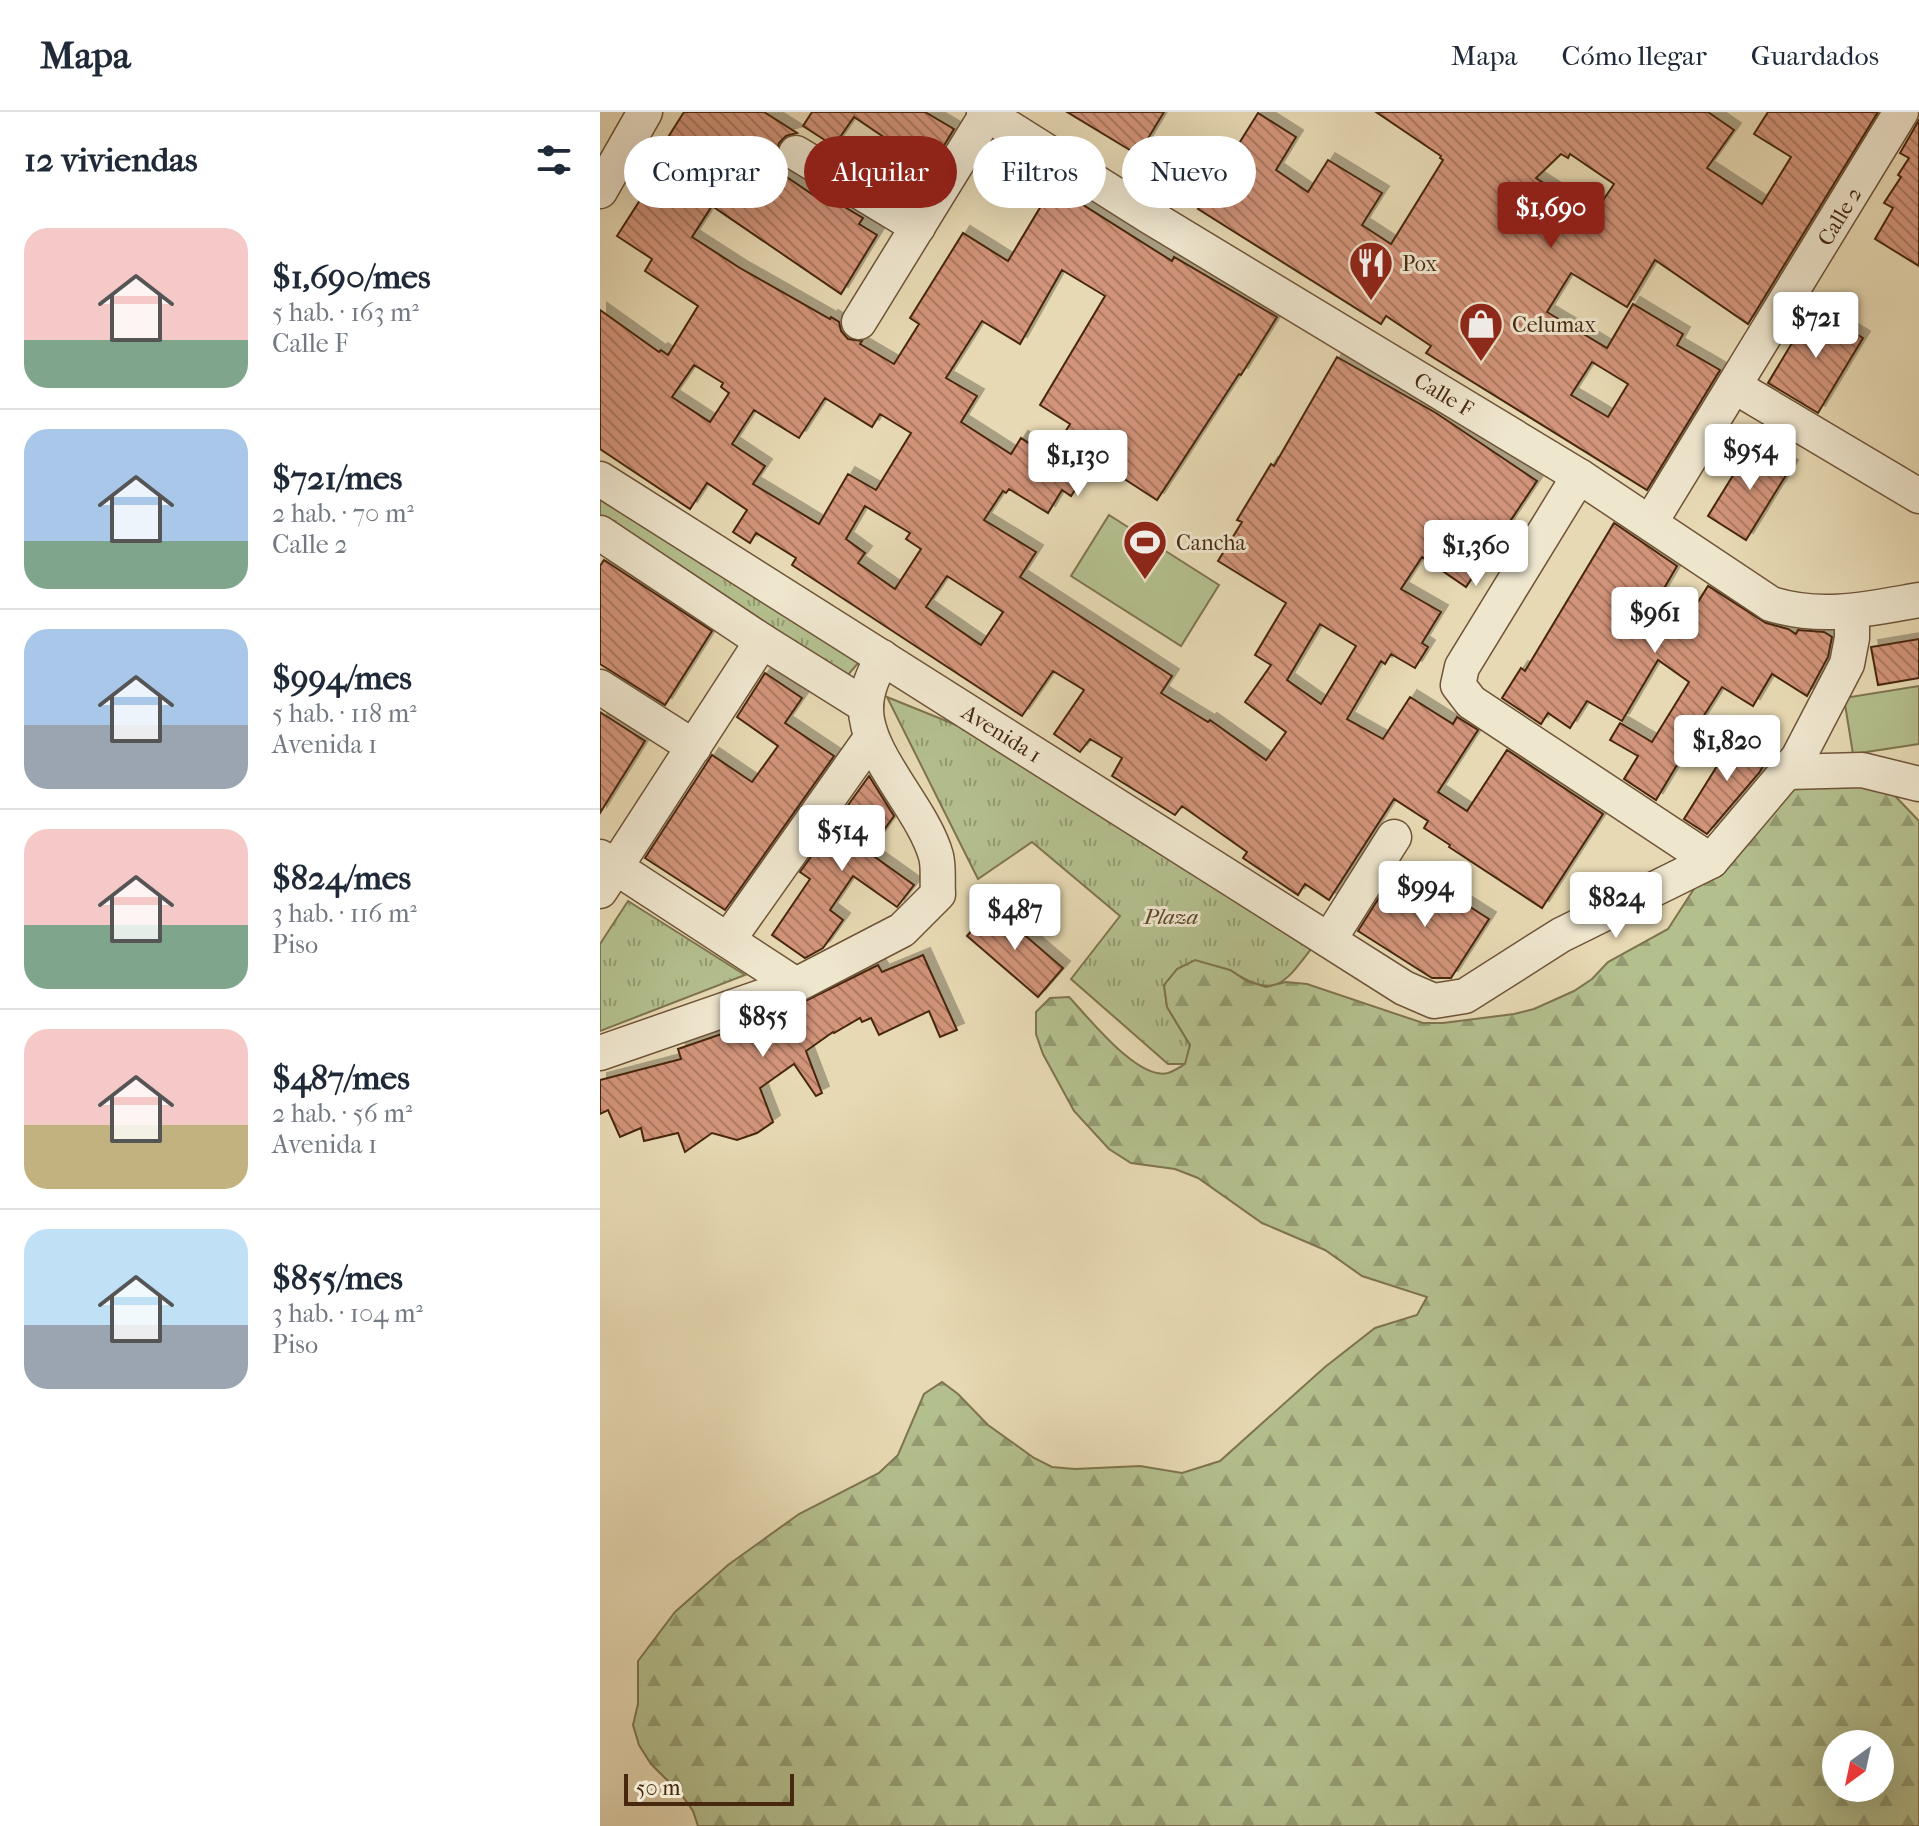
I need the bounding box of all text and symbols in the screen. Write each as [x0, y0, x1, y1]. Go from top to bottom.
text: Mapa [40, 33, 131, 78]
text: Mapa [1451, 39, 1518, 72]
text: Cómo llegar [1562, 39, 1707, 72]
text: Guardados [1751, 39, 1879, 72]
chip: Comprar [624, 136, 788, 208]
chip: Alquilar [804, 136, 957, 208]
chip: Filtros [973, 136, 1106, 208]
chip: Nuevo [1122, 136, 1256, 208]
icon: filters [532, 138, 576, 182]
text: 12 viviendas [24, 140, 198, 180]
pin: $1,690 [1486, 182, 1616, 250]
street label: Calle 2 [1812, 182, 1867, 251]
text: $1,690 [1516, 192, 1586, 223]
restaurant icon: Pox [1347, 239, 1395, 302]
place label: Pox [1402, 251, 1437, 277]
text: $1,690/mes [272, 257, 430, 297]
icon: home [88, 260, 184, 356]
pin: $721 [1769, 292, 1863, 360]
text: 5 hab. · 163 m² [272, 297, 419, 328]
shop icon: Celumax [1457, 300, 1505, 363]
text: $721 [1791, 302, 1841, 333]
place label: Celumax [1512, 312, 1596, 338]
text: Calle F [272, 328, 348, 359]
street label: Calle F [1409, 367, 1478, 423]
pin: $954 [1703, 424, 1797, 492]
pin: $1,130 [1013, 430, 1143, 498]
text: $954 [1723, 434, 1777, 465]
text: $1,130 [1046, 440, 1110, 471]
text: $721/mes [272, 458, 402, 498]
icon: home [88, 461, 184, 557]
text: 2 hab. · 70 m² [272, 498, 414, 529]
sports icon: Cancha [1121, 518, 1169, 581]
pin: $1,360 [1411, 520, 1541, 588]
text: Calle 2 [272, 529, 348, 560]
place label: Cancha [1176, 530, 1247, 556]
text: $1,360 [1442, 530, 1510, 561]
pin: $961 [1608, 587, 1702, 655]
text: $961 [1629, 597, 1681, 628]
text: $994/mes [272, 658, 412, 698]
icon: home [88, 661, 184, 757]
text: 5 hab. · 118 m² [272, 698, 417, 729]
street label: Avenida 1 [956, 699, 1046, 768]
pin: $1,820 [1662, 715, 1792, 783]
text: $1,820 [1692, 725, 1762, 756]
text: Avenida 1 [272, 729, 377, 760]
pin: $514 [795, 805, 889, 873]
text: $514 [817, 815, 867, 846]
text: $824/mes [272, 858, 411, 898]
icon: home [88, 861, 184, 957]
pin: $994 [1378, 861, 1472, 929]
text: $994 [1397, 871, 1453, 902]
pin: $824 [1569, 872, 1663, 940]
text: $824 [1588, 882, 1644, 913]
pin: $487 [968, 884, 1062, 952]
text: $487 [987, 894, 1043, 925]
text: 3 hab. · 116 m² [272, 898, 417, 929]
park label: Plaza [1143, 904, 1198, 930]
text: Piso [272, 929, 318, 960]
pin: $855 [716, 991, 810, 1059]
text: $855 [738, 1001, 788, 1032]
text: $487/mes [272, 1058, 410, 1098]
icon: home [88, 1061, 184, 1157]
text: 2 hab. · 56 m² [272, 1098, 412, 1129]
text: Avenida 1 [272, 1129, 377, 1160]
text: $855/mes [272, 1258, 403, 1298]
icon: home [88, 1261, 184, 1357]
text: 3 hab. · 104 m² [272, 1298, 423, 1329]
text: Piso [272, 1329, 318, 1360]
north arrow [1822, 1730, 1894, 1802]
map controls [1822, 1730, 1894, 1802]
scale bar [624, 1770, 794, 1806]
text: 50 m [636, 1775, 681, 1801]

